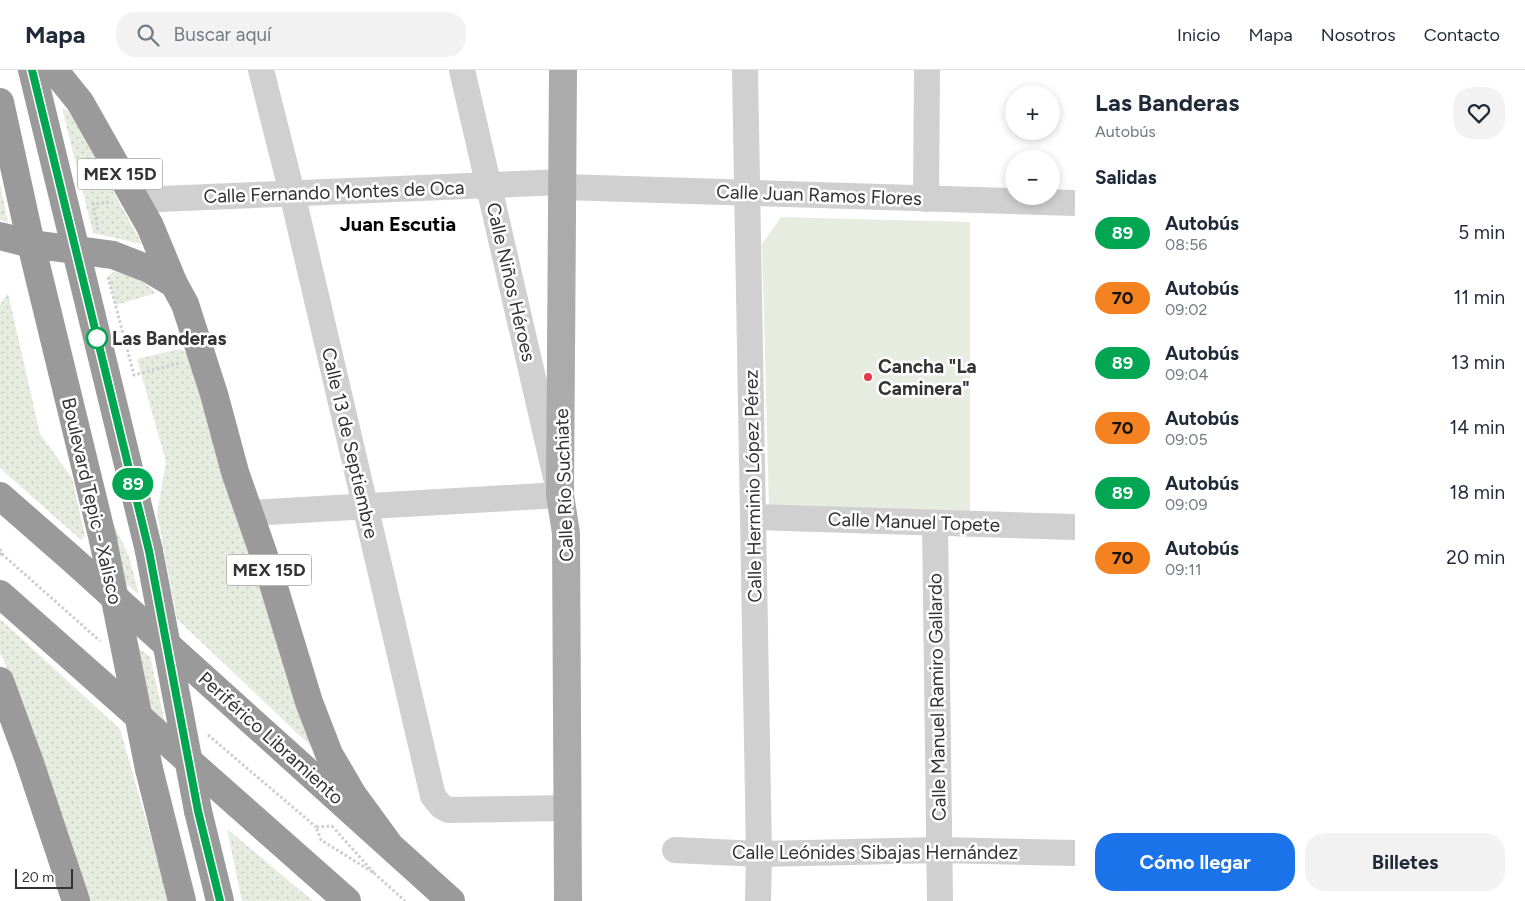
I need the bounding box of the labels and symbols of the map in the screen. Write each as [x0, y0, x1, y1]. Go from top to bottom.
road number: MEX 15D [78, 158, 162, 190]
street label: Calle Fernando Montes de Oca [203, 176, 465, 208]
street label: Calle Juan Ramos Flores [716, 180, 922, 210]
street label: Calle Niños Héroes [482, 200, 541, 364]
district label: Juan Escutia [340, 212, 456, 236]
marker: Las Banderas [86, 327, 108, 349]
place label: Las Banderas [112, 327, 226, 350]
street label: Calle 13 de Septiembre [317, 345, 383, 541]
place label: Cancha "La Caminera" [878, 355, 977, 400]
street label: Calle Herminio López Pérez [739, 369, 767, 603]
marker: Cancha "La Caminera" [862, 371, 874, 383]
street label: Boulevard Tepic - Xalisco [57, 395, 127, 607]
street label: Calle Río Suchiate [550, 408, 578, 562]
line badge: 89 [110, 468, 156, 500]
street label: Calle Manuel Topete [827, 507, 1001, 537]
road number: MEX 15D [226, 554, 312, 586]
street label: Calle Manuel Ramiro Gallardo [923, 573, 951, 821]
street label: Periférico Libramiento [194, 667, 348, 809]
street label: Calle Leónides Sibajas Hernández [732, 841, 1018, 864]
scale bar [15, 866, 72, 889]

